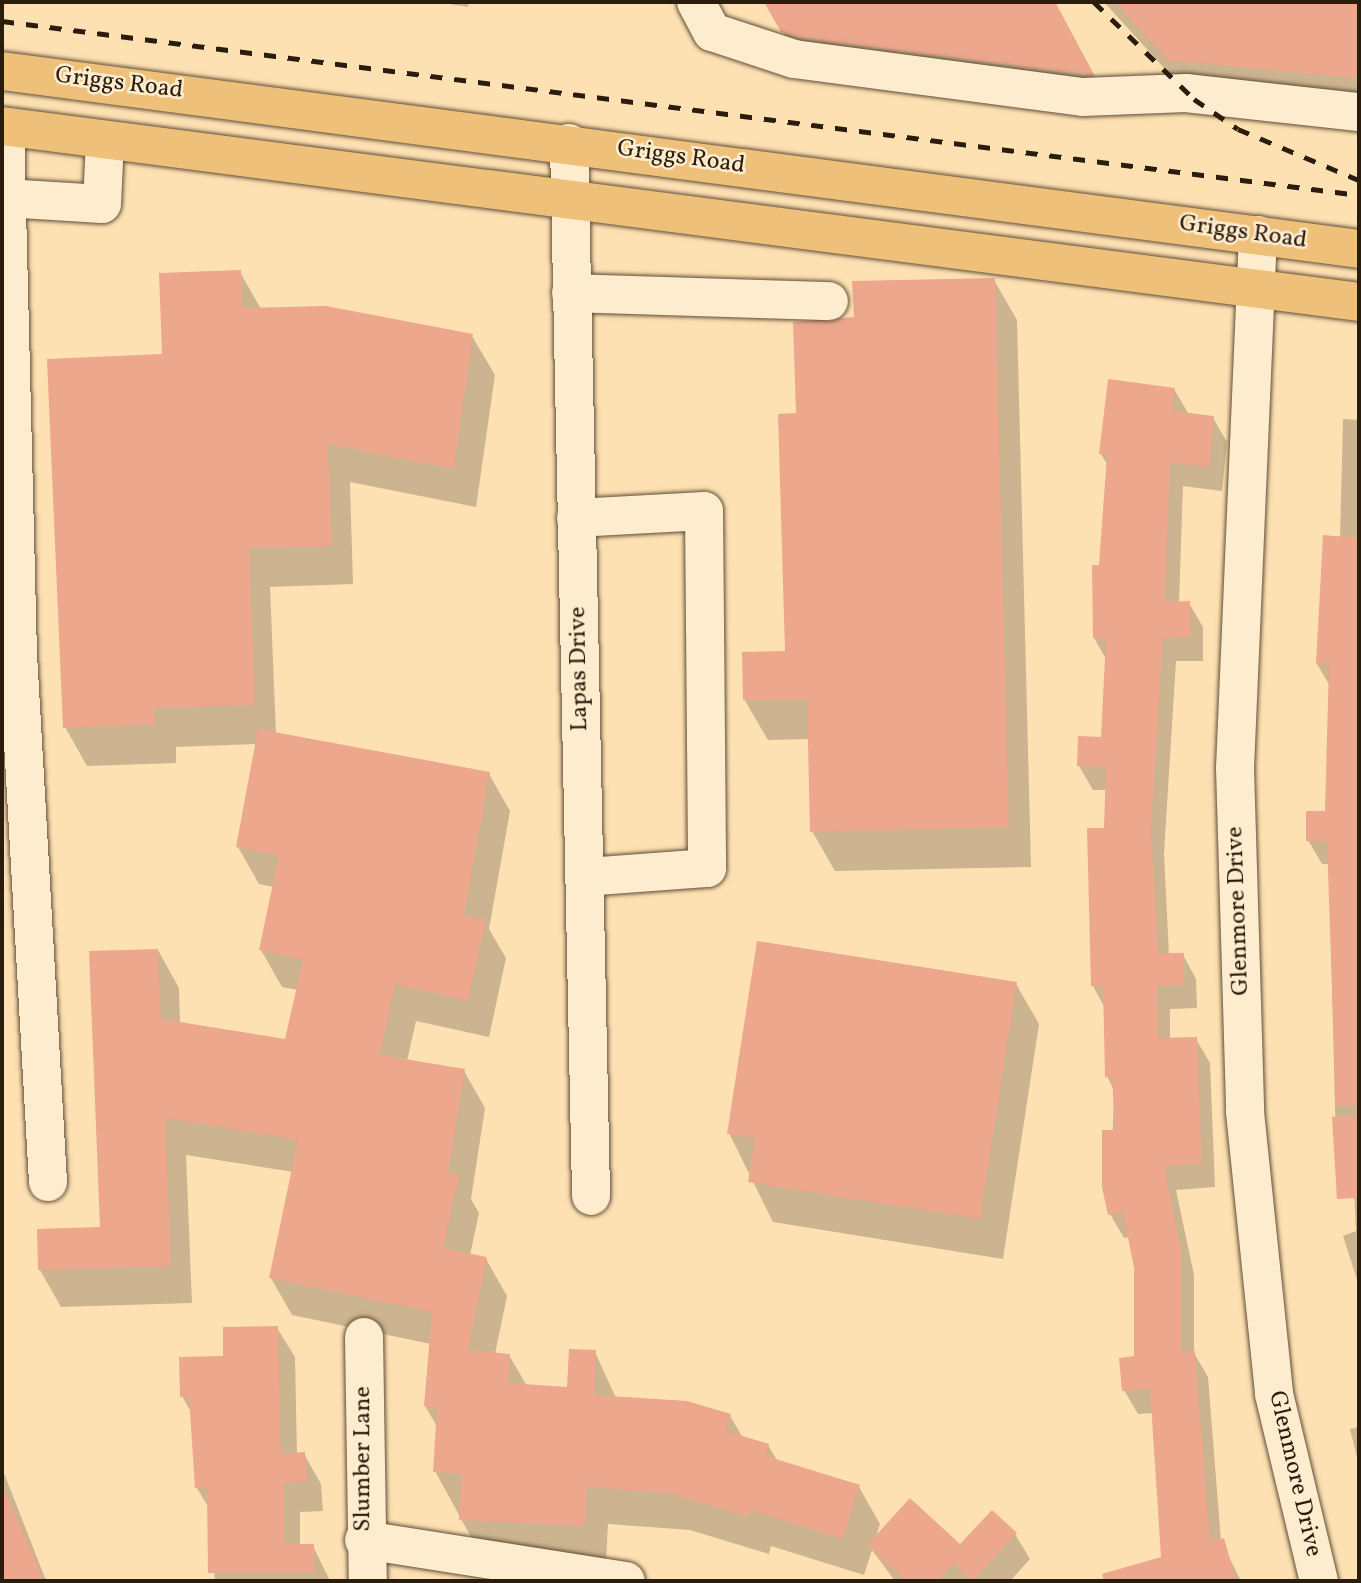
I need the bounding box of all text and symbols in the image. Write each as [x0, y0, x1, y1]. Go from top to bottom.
street label: Griggs Road [53, 62, 185, 106]
street label: Griggs Road [615, 135, 747, 181]
street label: Griggs Road [1177, 210, 1309, 256]
street label: Lapas Drive [565, 606, 595, 732]
street label: Glenmore Drive [1222, 826, 1256, 996]
street label: Slumber Lane [350, 1386, 378, 1532]
street label: Glenmore Drive [1261, 1388, 1327, 1560]

